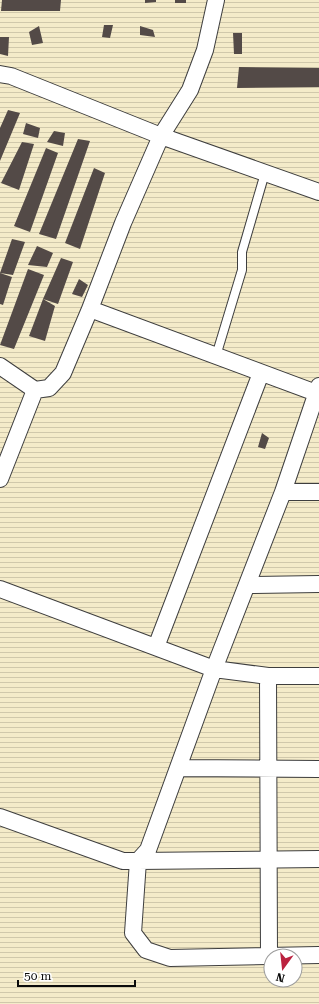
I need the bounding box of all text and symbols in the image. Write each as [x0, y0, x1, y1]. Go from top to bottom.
north arrow [263, 948, 303, 988]
scale bar [18, 962, 135, 988]
text: 50 m [24, 969, 51, 983]
text: N [274, 970, 286, 985]

